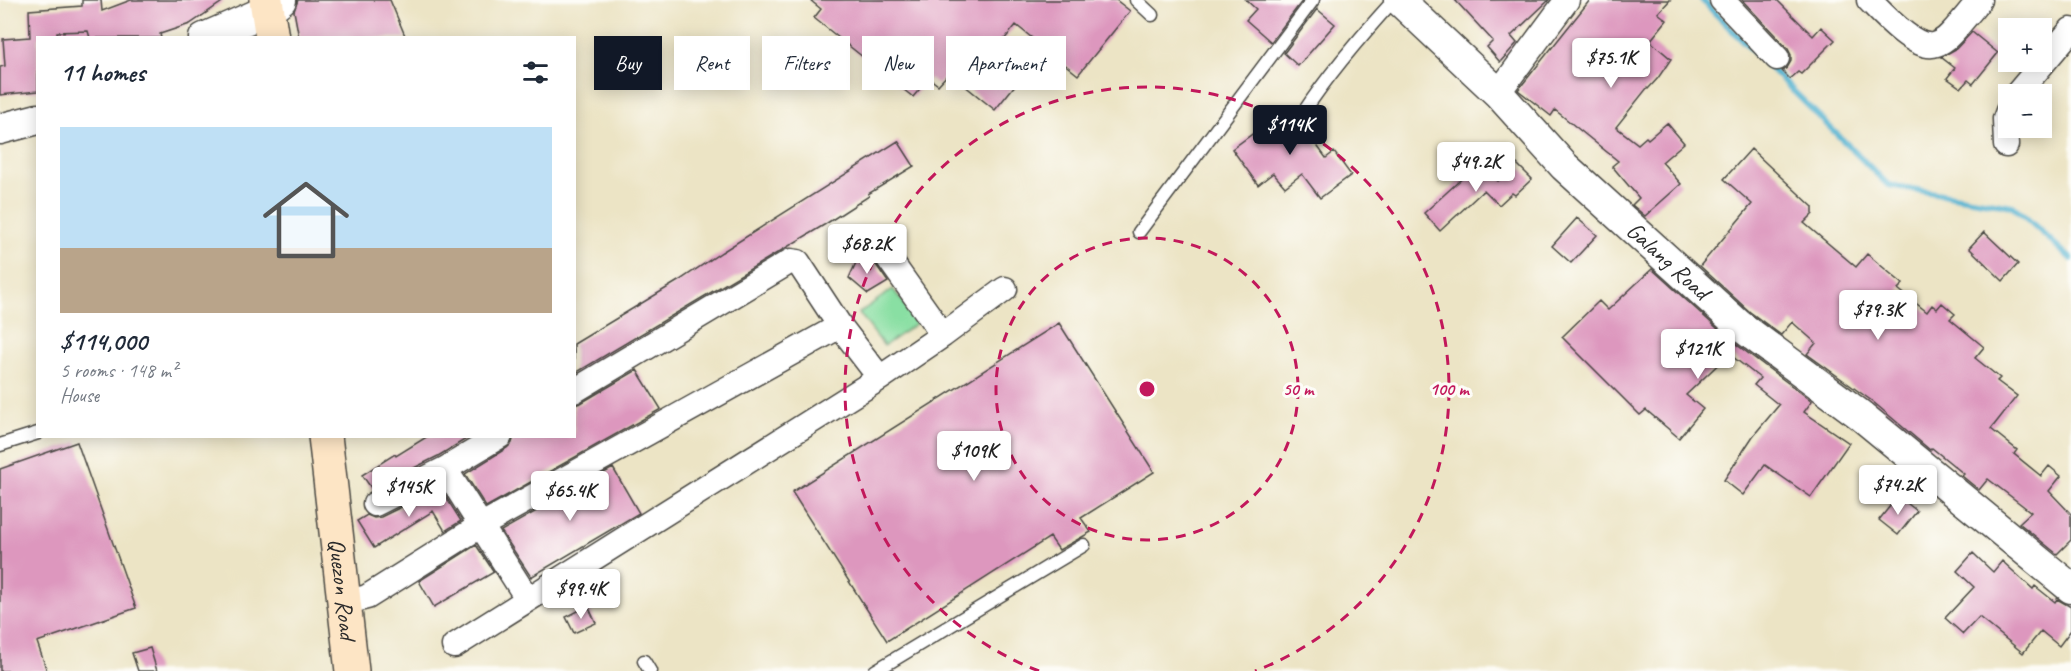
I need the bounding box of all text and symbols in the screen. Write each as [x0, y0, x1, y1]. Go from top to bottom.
map controls [1998, 18, 2052, 138]
button: + [1998, 18, 2052, 72]
chip: Buy [594, 36, 662, 90]
chip: Rent [674, 36, 750, 90]
chip: Filters [762, 36, 850, 90]
chip: New [862, 36, 934, 90]
chip: Apartment [946, 36, 1066, 90]
pin: $75.1K [1562, 38, 1660, 89]
text: $75.1K [1586, 45, 1636, 70]
text: 11 homes [60, 56, 145, 89]
icon: filters [519, 56, 552, 89]
button: − [1998, 84, 2052, 138]
pin: $114K [1248, 105, 1332, 156]
text: $114K [1267, 112, 1313, 137]
pin: $49.2K [1427, 142, 1525, 193]
text: $49.2K [1451, 149, 1501, 174]
icon: home [252, 166, 360, 274]
street label: Galang Road [1620, 215, 1719, 308]
pin: $68.2K [818, 224, 916, 275]
text: $68.2K [842, 231, 892, 256]
pin: $79.3K [1829, 290, 1927, 341]
text: $79.3K [1853, 297, 1903, 322]
text: $114,000 [60, 325, 147, 358]
pin: $121K [1656, 329, 1740, 380]
text: $121K [1675, 336, 1721, 361]
text: 5 rooms · 148 m² [60, 358, 177, 383]
text: 50 m [1283, 378, 1315, 400]
text: 100 m [1430, 378, 1470, 400]
centre of rings [1137, 379, 1157, 399]
text: House [60, 383, 99, 408]
pin: $109K [932, 431, 1016, 482]
text: $109K [951, 438, 997, 463]
pin: $74.2K [1849, 465, 1947, 516]
pin: $145K [367, 467, 451, 518]
pin: $65.4K [521, 471, 619, 522]
text: $74.2K [1873, 472, 1923, 497]
text: $145K [386, 474, 432, 499]
text: $65.4K [545, 478, 595, 503]
street label: Quezon Road [322, 537, 364, 645]
pin: $99.4K [532, 569, 630, 620]
text: $99.4K [556, 576, 606, 601]

